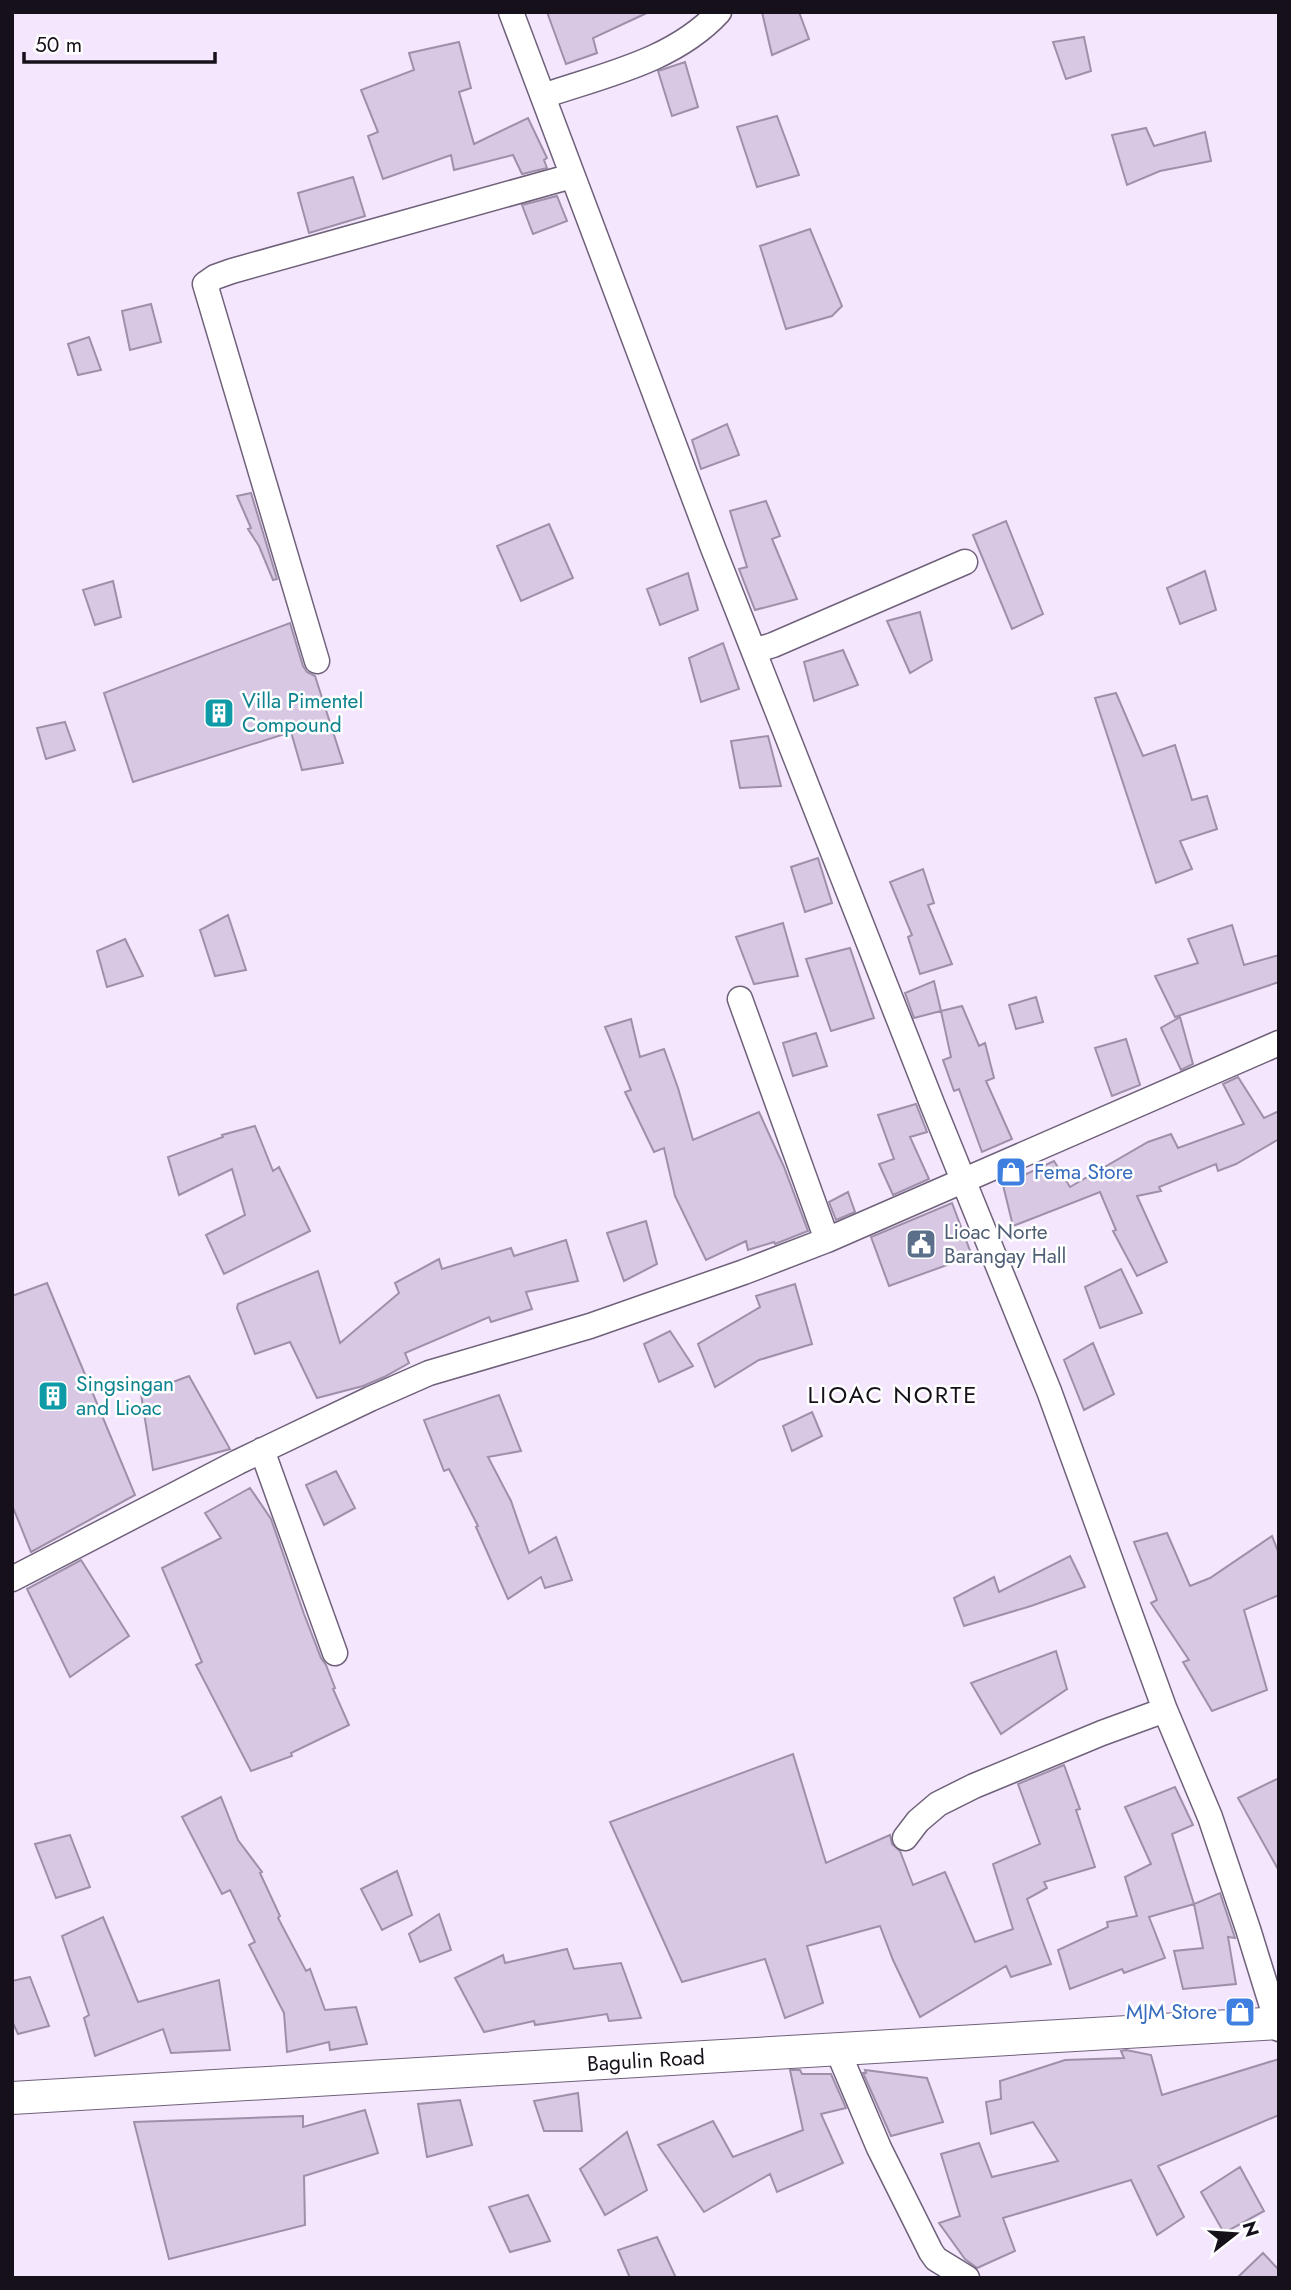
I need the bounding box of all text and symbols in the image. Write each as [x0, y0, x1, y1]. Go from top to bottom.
scale bar [24, 21, 215, 65]
text: 50 m [35, 30, 82, 60]
place label: Villa Pimentel Compound [242, 686, 363, 740]
building icon: Villa Pimentel Compound [202, 696, 236, 730]
shop icon: Fema Store [994, 1155, 1028, 1189]
place label: Fema Store [1034, 1157, 1133, 1187]
place label: Lioac Norte Barangay Hall [944, 1217, 1066, 1271]
public building icon: Lioac Norte Barangay Hall [904, 1227, 938, 1261]
place label: Singsingan and Lioac [76, 1369, 174, 1423]
district label: LIOAC NORTE [807, 1377, 979, 1412]
building icon: Singsingan and Lioac [36, 1379, 70, 1413]
shop icon: MJM Store [1223, 1995, 1257, 2029]
place label: MJM Store [1126, 1997, 1217, 2027]
street label: Bagulin Road [586, 2042, 706, 2079]
north arrow [1200, 2199, 1270, 2269]
text: N [1236, 2218, 1266, 2240]

